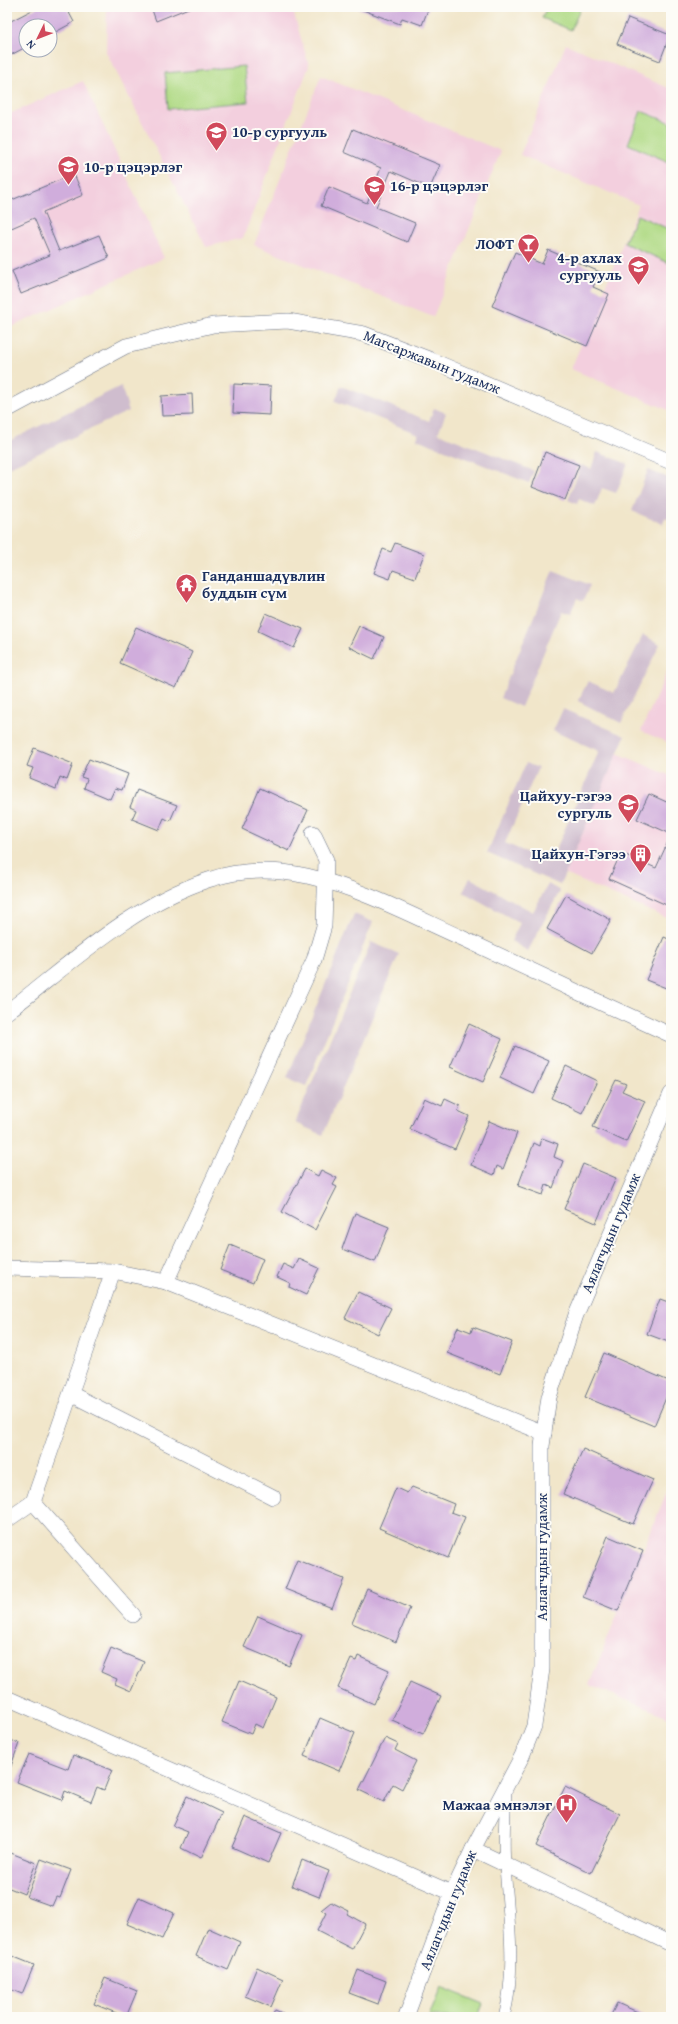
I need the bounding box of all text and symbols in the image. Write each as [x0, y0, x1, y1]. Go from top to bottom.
north arrow [18, 18, 58, 58]
text: N [22, 36, 39, 53]
school or university icon: 10-р сургууль [204, 119, 230, 152]
place label: 10-р сургууль [232, 121, 327, 142]
school or university icon: 10-р цэцэрлэг [56, 154, 82, 187]
place label: 10-р цэцэрлэг [84, 156, 182, 177]
school or university icon: 16-р цэцэрлэг [361, 173, 387, 206]
place label: 16-р цэцэрлэг [390, 175, 488, 196]
bar icon: ЛОФТ [516, 231, 542, 264]
place label: ЛОФТ [475, 233, 514, 254]
place label: 4-р ахлах сургууль [557, 247, 622, 285]
school or university icon: 4-р ахлах сургууль [625, 254, 651, 287]
street label: Магсаржавын гудамж [361, 324, 504, 399]
place label: Ганданшадүвлин буддын сүм [202, 565, 325, 603]
temple icon: Ганданшадүвлин буддын сүм [174, 572, 200, 605]
place label: Цайхуу-гэгээ сургуль [520, 785, 612, 823]
school or university icon: Цайхуу-гэгээ сургуль [615, 792, 641, 825]
building icon: Цайхун-Гэгээ [628, 841, 654, 874]
place label: Цайхун-Гэгээ [531, 843, 626, 864]
street label: Аялагчдын гудамж [576, 1170, 645, 1296]
street label: Аялагчдын гудамж [531, 1493, 552, 1621]
hospital icon: Maжаа эмнэлэг [554, 1792, 580, 1825]
place label: Maжаа эмнэлэг [443, 1794, 552, 1815]
street label: Аялагчдын гудамж [414, 1846, 481, 1973]

